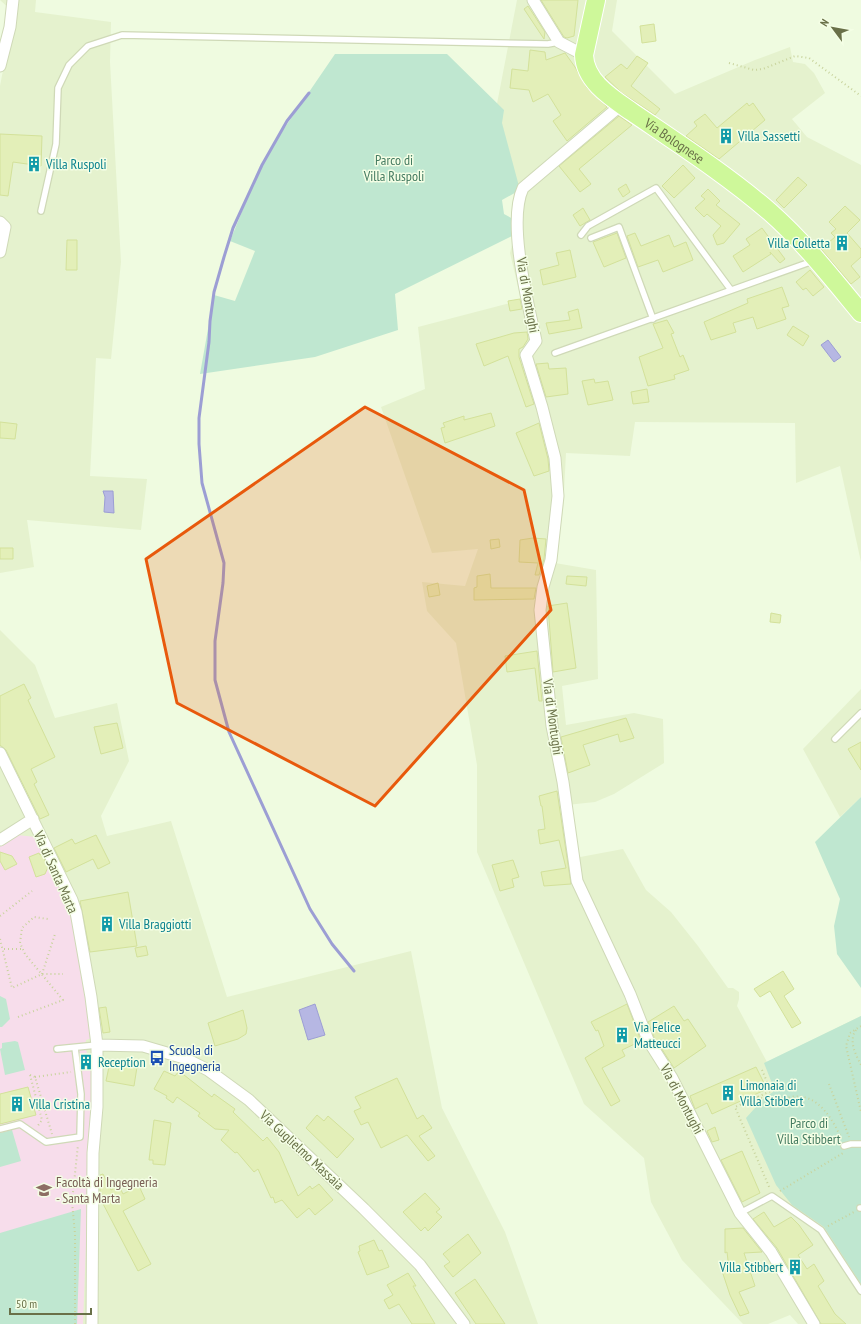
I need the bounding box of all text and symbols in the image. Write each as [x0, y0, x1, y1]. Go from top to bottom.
north arrow [813, 8, 853, 48]
text: N [817, 16, 832, 29]
street label: Via Bolognese [640, 113, 708, 168]
building icon: Villa Sassetti [717, 127, 735, 145]
place label: Villa Sassetti [737, 127, 800, 145]
park label: Parco di Villa Ruspoli [363, 151, 424, 185]
building icon: Villa Ruspoli [25, 155, 43, 173]
place label: Villa Ruspoli [45, 155, 107, 173]
place label: Villa Colletta [767, 234, 830, 252]
building icon: Villa Colletta [833, 234, 851, 252]
street label: Via di Montughi [512, 255, 544, 334]
street label: Via di Montughi [539, 677, 567, 756]
street label: Via di Santa Marta [29, 827, 82, 916]
building icon: Villa Braggiotti [98, 915, 116, 933]
place label: Villa Braggiotti [118, 915, 192, 933]
place label: Via Felice Matteucci [633, 1018, 681, 1052]
building icon: Via Felice Matteucci [613, 1026, 631, 1044]
place label: Scuola di Ingegneria [169, 1041, 221, 1075]
bus stop icon: Scuola di Ingegneria [148, 1049, 166, 1067]
building icon: Reception [77, 1053, 95, 1071]
place label: Reception [98, 1053, 146, 1071]
street label: Via di Montughi [656, 1060, 708, 1137]
place label: Limonaia di Villa Stibbert [739, 1076, 804, 1110]
building icon: Limonaia di Villa Stibbert [719, 1084, 737, 1102]
building icon: Villa Cristina [8, 1095, 26, 1113]
place label: Villa Cristina [28, 1095, 90, 1113]
street label: Via Guglielmo Massaia [255, 1106, 348, 1194]
park label: Parco di Villa Stibbert [776, 1114, 841, 1148]
place label: Facoltà di Ingegneria - Santa Marta [56, 1173, 158, 1207]
school or university icon: Facoltà di Ingegneria - Santa Marta [35, 1181, 53, 1199]
place label: Villa Stibbert [719, 1258, 783, 1276]
building icon: Villa Stibbert [786, 1258, 804, 1276]
scale bar [10, 1290, 91, 1316]
text: 50 m [16, 1296, 37, 1311]

